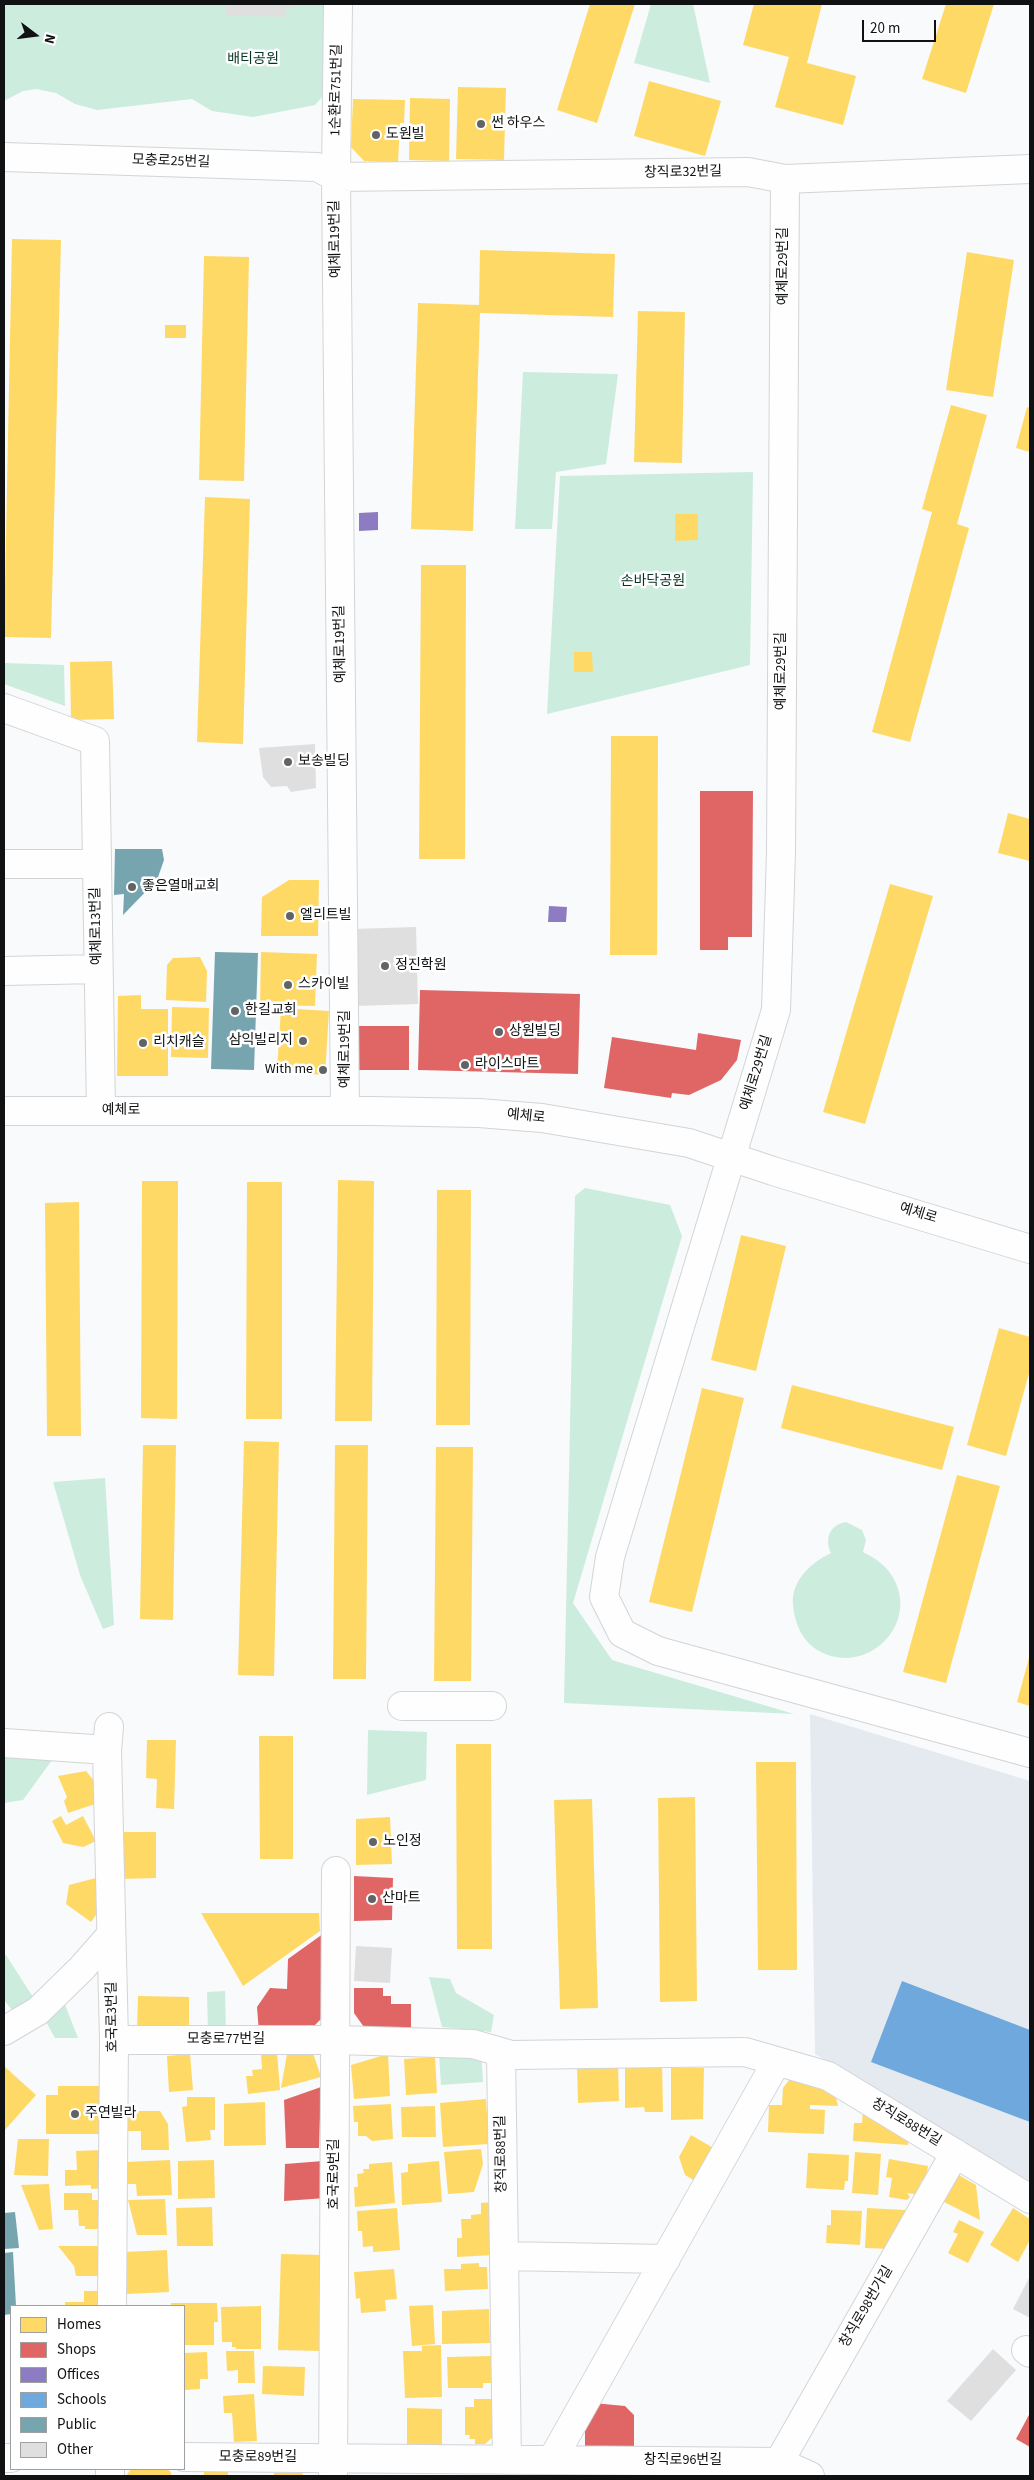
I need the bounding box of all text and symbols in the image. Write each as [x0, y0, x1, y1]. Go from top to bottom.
north arrow [10, 10, 60, 60]
scale bar [864, 10, 938, 42]
text: 20 m [870, 18, 900, 39]
text: N [39, 32, 60, 46]
street label: 1순환로751번길 [328, 44, 346, 136]
park label: 배티공원 [227, 52, 279, 68]
place label: 썬 하우스 [491, 116, 545, 132]
marker: 썬 하우스 [475, 118, 487, 130]
place label: 도원빌 [386, 127, 425, 143]
marker: 도원빌 [370, 129, 382, 141]
street label: 모충로25번길 [132, 152, 210, 172]
street label: 창직로32번길 [644, 164, 722, 182]
street label: 예체로19번길 [327, 200, 345, 278]
street label: 예체로29번길 [776, 227, 792, 305]
park label: 손바닥공원 [621, 574, 685, 590]
street label: 예체로19번길 [332, 605, 350, 683]
street label: 예체로29번길 [774, 632, 790, 710]
place label: 보송빌딩 [298, 754, 350, 770]
marker: 보송빌딩 [282, 756, 294, 768]
place label: 좋은열매교회 [142, 879, 219, 895]
marker: 좋은열매교회 [126, 881, 138, 893]
street label: 예체로13번길 [88, 887, 106, 965]
place label: 엘리트빌 [300, 908, 352, 924]
marker: 엘리트빌 [284, 910, 296, 922]
place label: 정진학원 [395, 958, 447, 974]
marker: 정진학원 [379, 960, 391, 972]
place label: 스카이빌 [298, 977, 350, 993]
marker: 스카이빌 [282, 979, 294, 991]
place label: 한길교회 [245, 1003, 297, 1019]
marker: 한길교회 [229, 1005, 241, 1017]
street label: 예체로19번길 [338, 1010, 354, 1088]
place label: 상원빌딩 [509, 1024, 561, 1040]
marker: 상원빌딩 [493, 1026, 505, 1038]
place label: 삼익빌리지 [229, 1033, 293, 1049]
street label: 예체로29번길 [738, 1033, 776, 1113]
place label: 리치캐슬 [153, 1035, 205, 1051]
marker: 삼익빌리지 [297, 1035, 309, 1047]
marker: 리치캐슬 [137, 1037, 149, 1049]
place label: 라이스마트 [475, 1057, 539, 1073]
marker: 라이스마트 [459, 1059, 471, 1071]
place label: With me [265, 1062, 313, 1078]
marker: With me [317, 1064, 329, 1076]
street label: 예체로 [102, 1103, 140, 1119]
street label: 예체로 [506, 1107, 546, 1127]
street label: 예체로 [897, 1200, 939, 1228]
place label: 노인정 [383, 1834, 422, 1850]
marker: 노인정 [367, 1836, 379, 1848]
place label: 산마트 [382, 1891, 421, 1907]
marker: 산마트 [366, 1893, 378, 1905]
street label: 호국로3번길 [104, 1981, 122, 2053]
street label: 모충로77번길 [187, 2032, 265, 2048]
street label: 창직로88번길 [868, 2096, 944, 2150]
place label: 주연빌라 [85, 2106, 137, 2122]
marker: 주연빌라 [69, 2108, 81, 2120]
street label: 창직로88번길 [493, 2115, 511, 2193]
street label: 호국로9번길 [327, 2138, 343, 2210]
street label: 창직로98번가길 [837, 2263, 897, 2351]
legend [10, 2305, 185, 2470]
text: Homes [57, 2314, 101, 2335]
text: Shops [57, 2339, 96, 2360]
text: Offices [57, 2364, 100, 2385]
text: Schools [57, 2389, 106, 2410]
text: Public [57, 2414, 96, 2435]
text: Other [57, 2439, 93, 2460]
street label: 모충로89번길 [219, 2450, 297, 2466]
street label: 창직로96번길 [644, 2453, 722, 2469]

